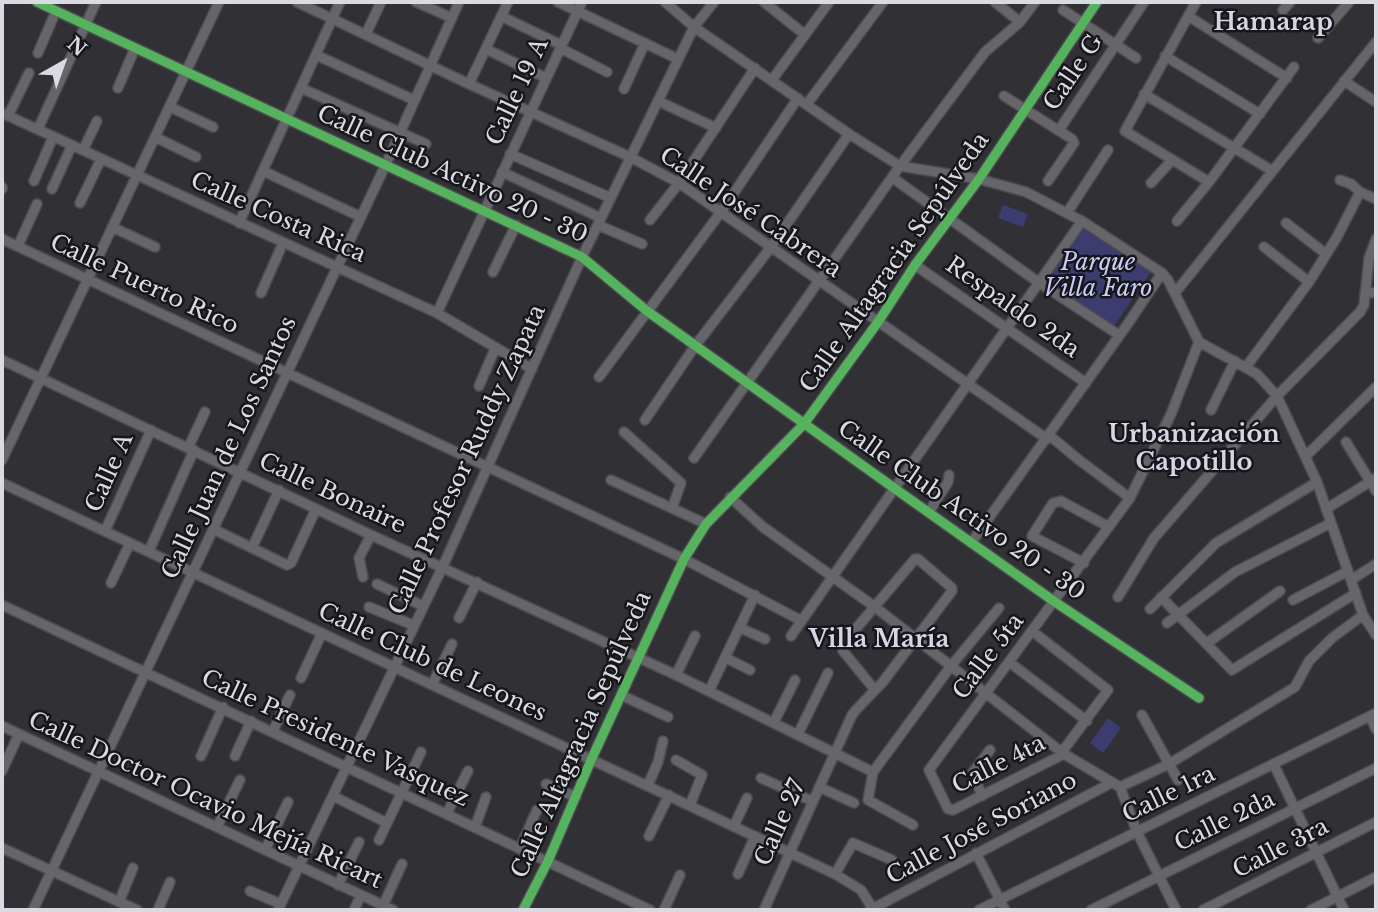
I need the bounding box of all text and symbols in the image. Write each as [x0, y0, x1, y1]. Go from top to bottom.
district label: Hamarap [1213, 9, 1333, 37]
north arrow [28, 28, 98, 98]
street label: Calle G [1039, 30, 1109, 116]
text: N [63, 32, 91, 61]
street label: Calle 19 A [481, 34, 555, 150]
street label: Calle Club Activo 20 - 30 [312, 100, 592, 250]
street label: Calle Altagracia Sepúlveda [795, 128, 995, 398]
street label: Calle José Cabrera [654, 142, 846, 284]
street label: Calle Costa Rica [186, 167, 370, 269]
street label: Calle Puerto Rico [45, 229, 243, 341]
park label: Parque Villa Faro [1044, 250, 1152, 304]
street label: Respaldo 2da [940, 252, 1084, 364]
street label: Calle Profesor Ruddy Zapata [384, 301, 552, 619]
street label: Calle Juan de Los Santos [157, 312, 303, 584]
street label: Calle Club Activo 20 - 30 [832, 415, 1090, 607]
district label: Urbanización Capotillo [1108, 421, 1280, 477]
street label: Calle A [80, 429, 140, 517]
street label: Calle Bonaire [254, 448, 410, 540]
street label: Calle Altagracia Sepúlveda [506, 587, 658, 883]
street label: Calle Club de Leones [314, 598, 550, 728]
street label: Calle 5ta [948, 609, 1030, 705]
district label: Villa María [809, 626, 949, 654]
street label: Calle Presidente Vasquez [197, 665, 473, 813]
street label: Calle Doctor Ocavio Mejía Ricart [24, 707, 386, 895]
street label: Calle 4ta [948, 730, 1050, 800]
street label: Calle 1ra [1118, 761, 1220, 829]
street label: Calle José Soriano [882, 767, 1082, 891]
street label: Calle 27 [750, 776, 812, 870]
street label: Calle 2da [1170, 786, 1280, 858]
street label: Calle 3ra [1228, 813, 1334, 885]

